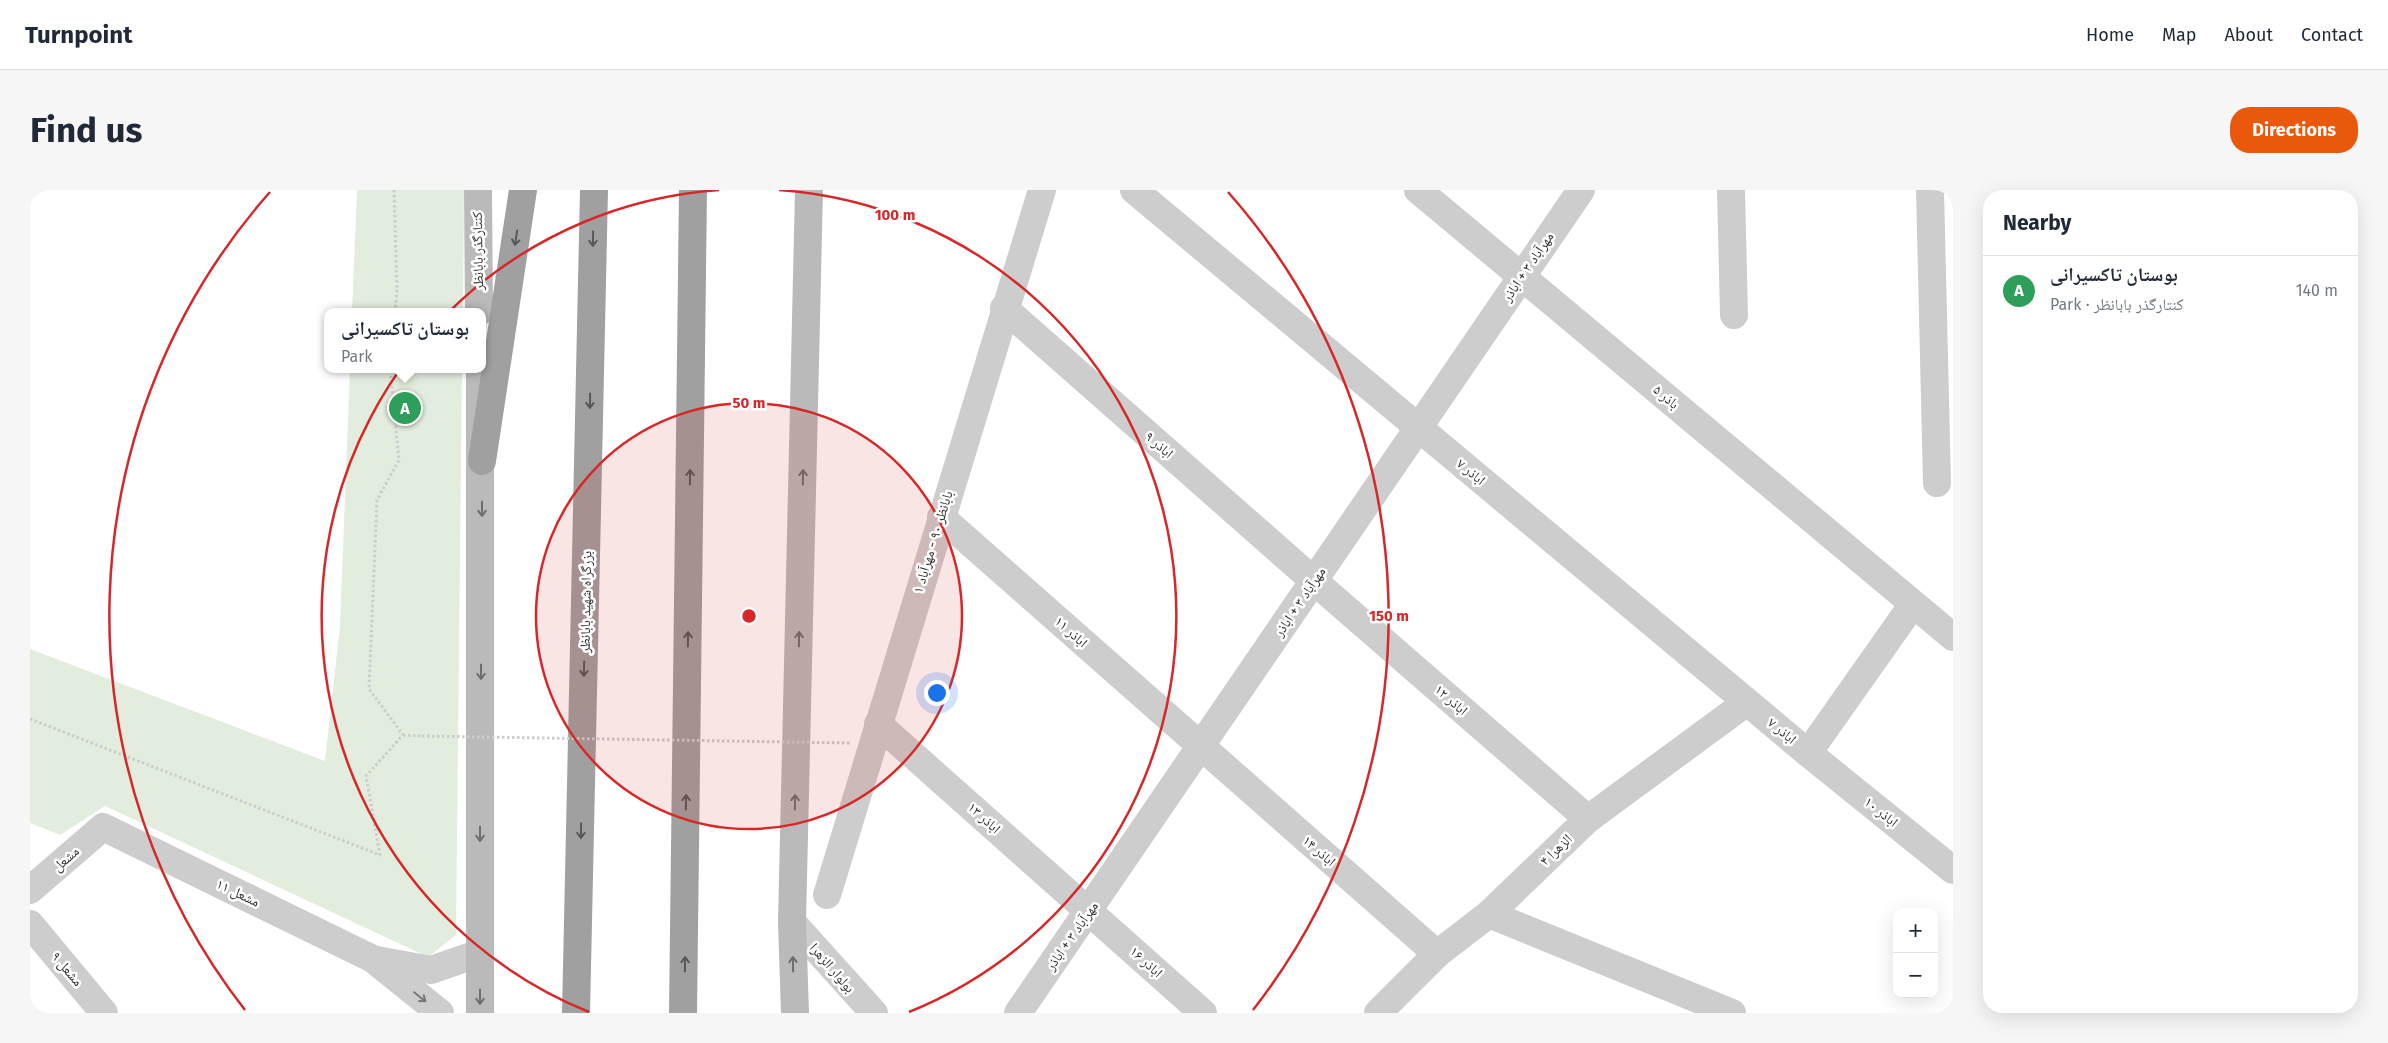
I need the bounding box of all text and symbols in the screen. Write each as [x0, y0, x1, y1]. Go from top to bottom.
text: Turnpoint [25, 21, 132, 49]
text: Home [2086, 24, 2134, 46]
text: Map [2162, 24, 2196, 46]
text: About [2224, 24, 2273, 46]
text: Contact [2301, 24, 2363, 46]
button: Directions [2230, 107, 2358, 153]
text: Find us [30, 109, 142, 151]
text: 100 m [875, 206, 915, 224]
text: Nearby [2003, 210, 2071, 236]
street label: کنتارگذر بابانظر [469, 211, 487, 291]
street label: مهرآباد ۳ + اباذر [1498, 229, 1557, 306]
one-way arrow [511, 230, 521, 246]
one-way arrow [588, 230, 598, 246]
text: بوستان تاکسیرانی [2050, 263, 2178, 286]
text: A [2014, 281, 2024, 300]
text: 140 m [2296, 281, 2338, 300]
text: Park · کنتارگذر بابانظر [2050, 295, 2184, 314]
popup [324, 308, 486, 373]
text: بوستان تاکسیرانی [341, 317, 469, 340]
text: Park [341, 347, 373, 366]
street label: باذر ۵ [1650, 381, 1683, 413]
pin: A [389, 389, 421, 427]
one-way arrow [585, 392, 595, 409]
text: 50 m [732, 394, 766, 412]
street label: اباذر ۹ [1141, 428, 1177, 462]
street label: اباذر ۷ [1453, 455, 1489, 489]
one-way arrow [685, 469, 695, 486]
one-way arrow [798, 469, 807, 485]
street label: بابانظر ۹۰ - مهرآباد ۱ [909, 489, 957, 595]
one-way arrow [477, 501, 486, 517]
street label: بزرگراه شهید بابانظر [577, 551, 595, 654]
street label: مهرآباد ۳ + اباذر [1270, 564, 1329, 641]
centre of rings [740, 607, 758, 625]
text: 150 m [1369, 607, 1409, 625]
street label: اباذر ۱۱ [1051, 613, 1091, 651]
one-way arrow [683, 632, 693, 648]
one-way arrow [794, 632, 804, 648]
one-way arrow [580, 660, 589, 676]
one-way arrow [476, 664, 486, 680]
your location [924, 680, 950, 706]
street label: اباذر ۱۲ [1431, 681, 1471, 719]
street label: اباذر ۷ [1764, 714, 1800, 748]
street label: اباذر ۱۰ [1861, 793, 1901, 831]
one-way arrow [681, 794, 691, 810]
one-way arrow [790, 794, 800, 810]
street label: اباذر ۱۳ [964, 799, 1004, 837]
one-way arrow [576, 822, 586, 839]
one-way arrow [475, 826, 485, 842]
street label: الزهرا ۴ [1536, 831, 1576, 869]
street label: اباذر ۱۴ [1299, 832, 1339, 870]
street label: مشعل [49, 843, 83, 875]
street label: مشعل ۱۱ [214, 875, 262, 911]
street label: مهرآباد ۳ + اباذر [1041, 898, 1102, 975]
map controls [1893, 908, 1938, 998]
button: + [1893, 908, 1938, 953]
street label: بولوار الزهرا [806, 940, 858, 996]
street label: اباذر ۱۶ [1126, 943, 1166, 981]
street label: مشعل ۹ [48, 948, 86, 990]
button: − [1893, 953, 1938, 998]
one-way arrow [680, 957, 689, 973]
one-way arrow [789, 957, 798, 973]
one-way arrow [475, 988, 485, 1005]
one-way arrow [413, 992, 426, 1003]

